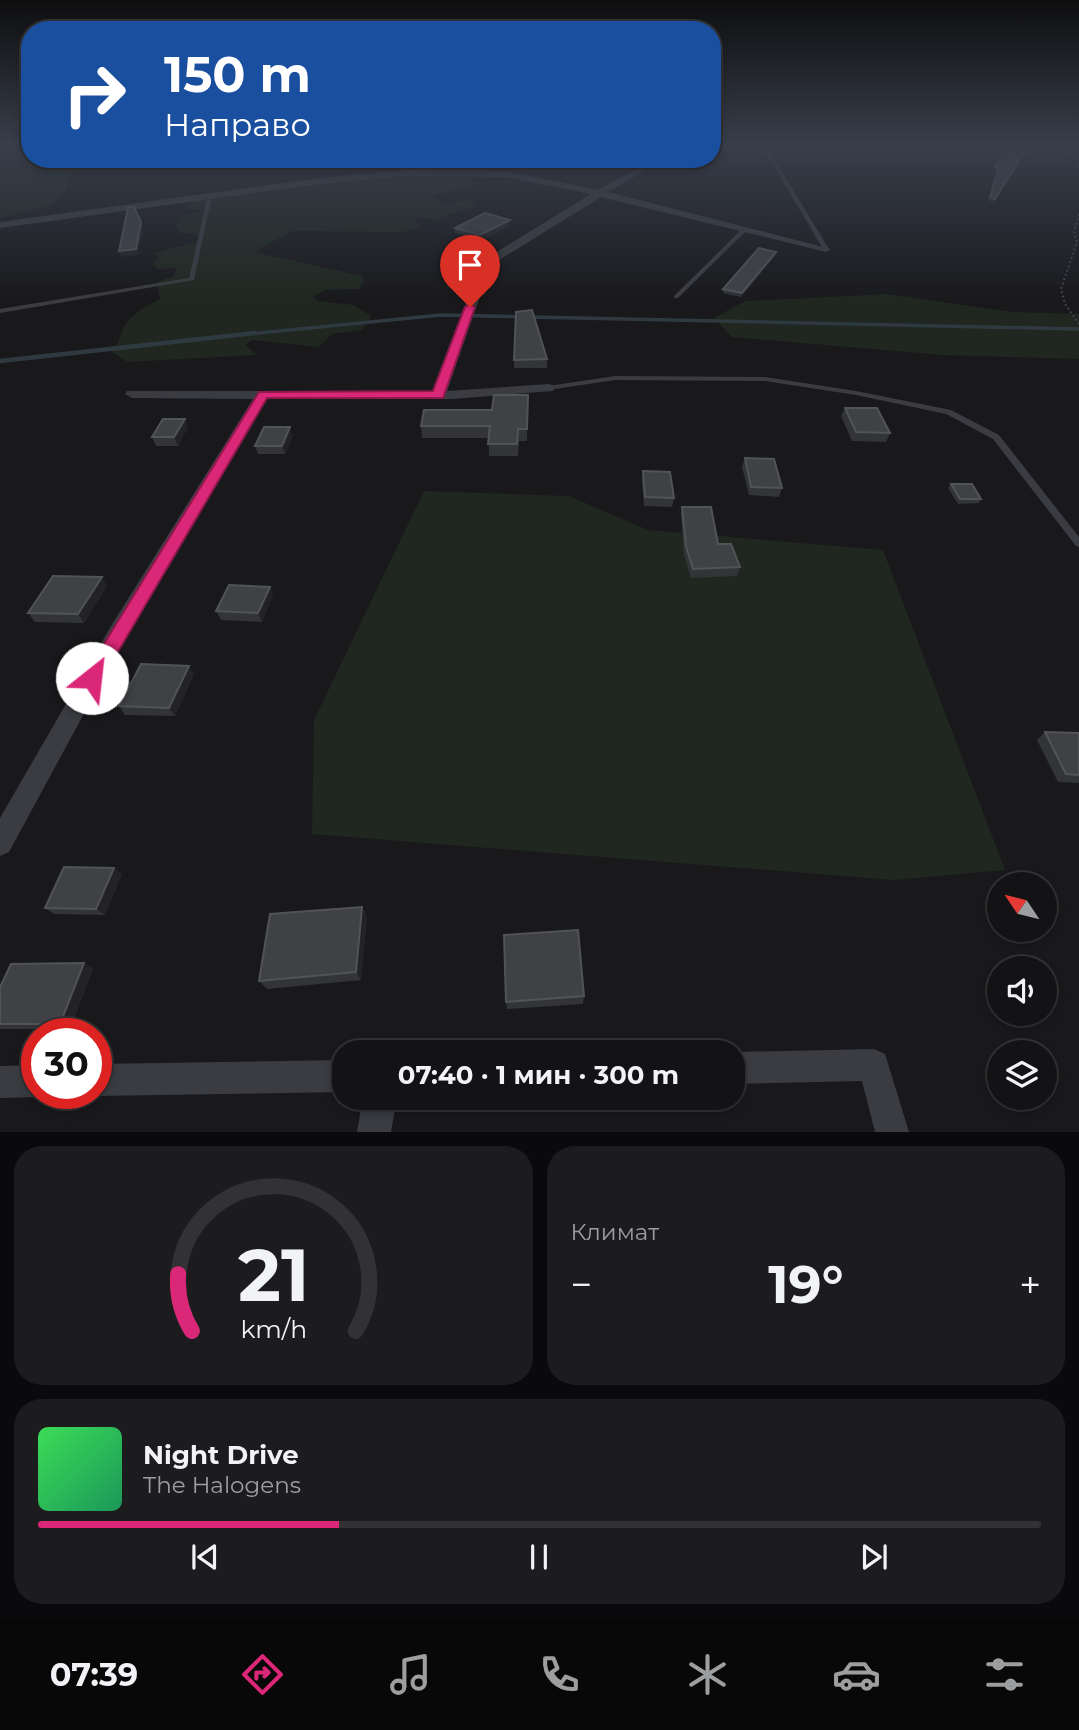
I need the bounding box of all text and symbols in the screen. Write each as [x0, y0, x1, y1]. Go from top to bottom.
text: 150 m [164, 45, 311, 104]
icon: right [49, 49, 140, 140]
text: Направо [164, 105, 311, 144]
pin [440, 235, 500, 307]
icon: arrive [451, 246, 489, 284]
position arrow [55, 641, 129, 715]
north arrow [987, 872, 1057, 942]
map controls [987, 872, 1057, 1110]
button: sound [987, 956, 1057, 1026]
speed limit sign: 30 [21, 1018, 112, 1109]
button: layers [987, 1040, 1057, 1110]
text: 07:40 · 1 мин · 300 m [398, 1059, 679, 1091]
text: Климат [571, 1218, 659, 1246]
text: 21 [238, 1232, 309, 1320]
text: 19° [768, 1253, 843, 1316]
text: − [571, 1261, 592, 1308]
text: + [1019, 1261, 1041, 1308]
text: km/h [240, 1314, 307, 1344]
text: Night Drive [143, 1439, 299, 1471]
text: The Halogens [143, 1471, 301, 1499]
icon: previous [186, 1538, 224, 1576]
icon: pause [520, 1538, 558, 1576]
icon: next [855, 1538, 893, 1576]
icon: directions [238, 1650, 287, 1699]
icon: music [386, 1650, 435, 1699]
icon: phone [535, 1650, 584, 1699]
icon: climate [683, 1650, 732, 1699]
icon: car [832, 1650, 881, 1699]
icon: filters [980, 1650, 1029, 1699]
text: 07:39 [50, 1655, 138, 1694]

